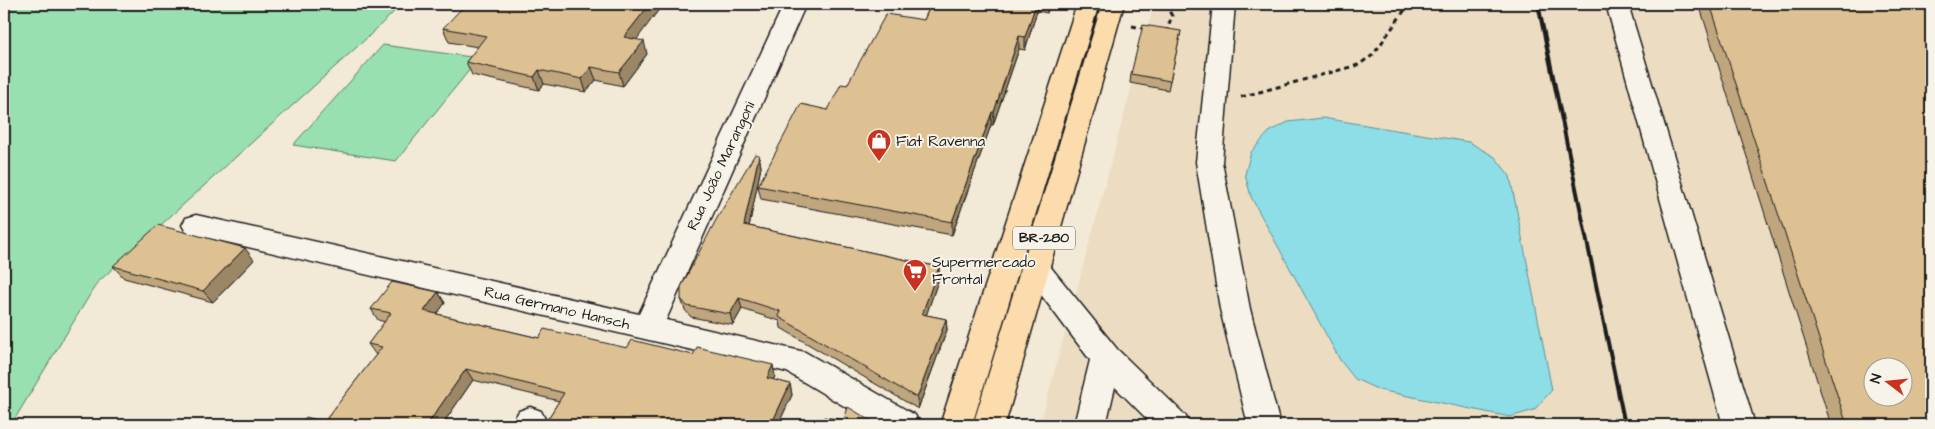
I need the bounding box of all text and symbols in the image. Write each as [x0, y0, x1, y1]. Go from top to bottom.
street label: Rua João Marangoni [682, 98, 761, 234]
shop icon: Fiat Ravenna [866, 128, 892, 162]
place label: Fiat Ravenna [896, 131, 986, 152]
road number: BR-280 [1013, 227, 1075, 250]
place label: Supermercado Frontal [932, 252, 1036, 290]
supermarket icon: Supermercado Frontal [902, 258, 928, 292]
street label: Rua Germano Hansch [482, 281, 632, 335]
north arrow [1862, 356, 1912, 406]
text: N [1866, 372, 1887, 386]

